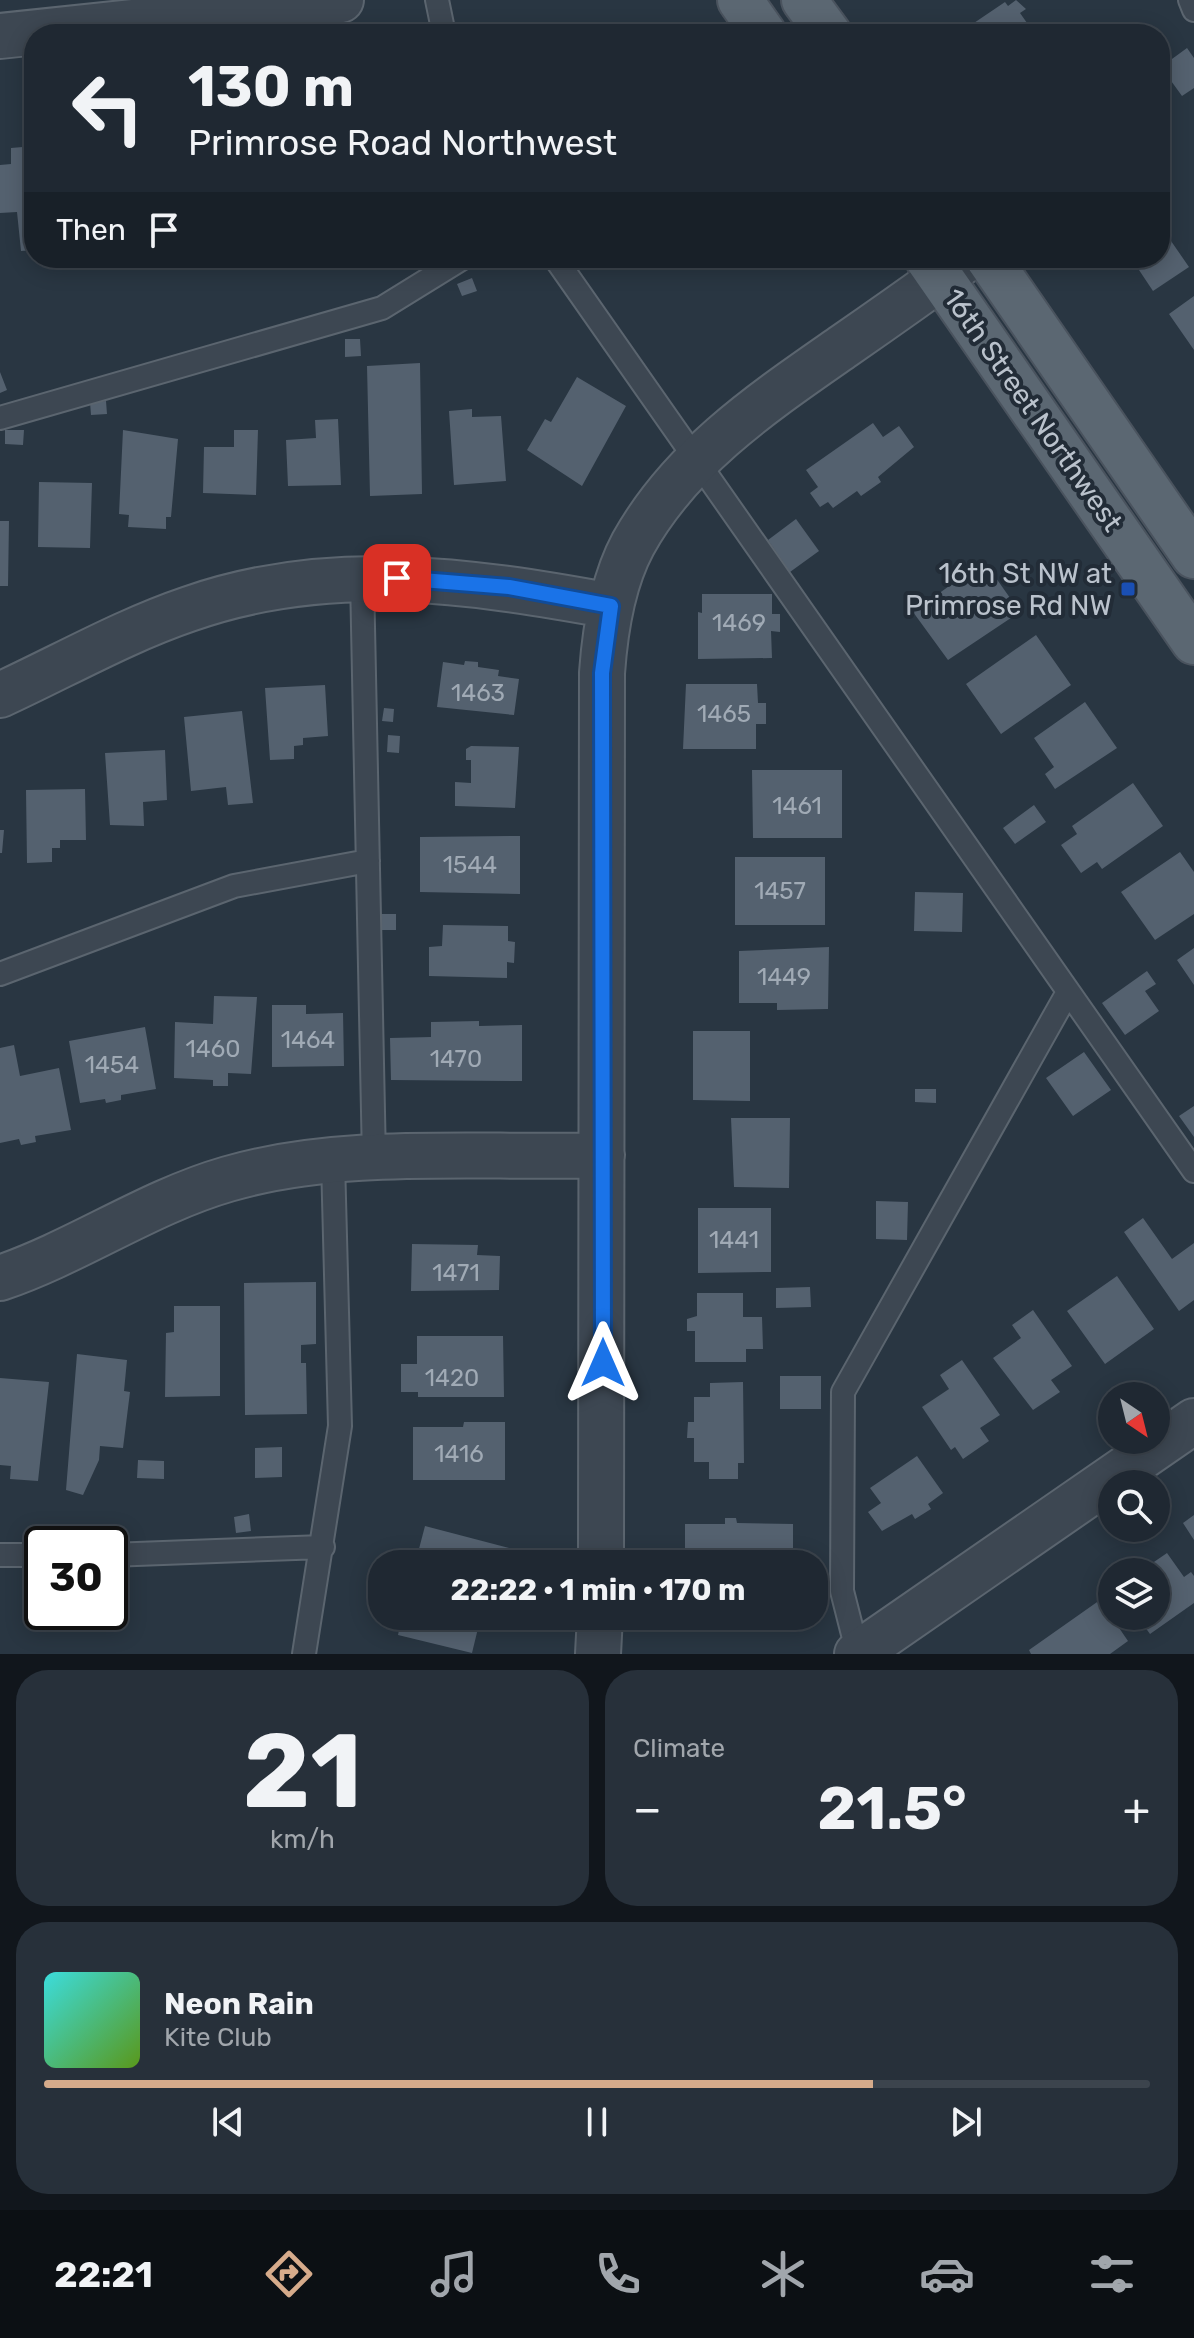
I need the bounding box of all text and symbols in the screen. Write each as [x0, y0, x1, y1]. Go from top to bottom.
text: 130 m [188, 54, 354, 120]
icon: left [56, 56, 160, 160]
text: Primrose Road Northwest [188, 121, 617, 164]
icon: arrive [142, 208, 186, 252]
text: Then [56, 212, 126, 248]
street label: 16th Street Northwest [937, 282, 1129, 538]
pin [363, 544, 431, 612]
icon: arrive [375, 556, 419, 600]
place label: 16th St NW at Primrose Rd NW [905, 557, 1112, 622]
marker: 16th St NW at Primrose Rd NW [1119, 580, 1137, 598]
house number: 1469 [712, 609, 766, 637]
house number: 1463 [451, 679, 505, 707]
house number: 1465 [697, 700, 751, 728]
house number: 1461 [772, 792, 822, 820]
house number: 1544 [443, 851, 497, 879]
house number: 1457 [754, 877, 806, 905]
house number: 1449 [757, 963, 811, 991]
house number: 1464 [281, 1026, 335, 1054]
house number: 1460 [186, 1035, 240, 1063]
house number: 1470 [430, 1045, 482, 1073]
house number: 1454 [85, 1051, 139, 1079]
house number: 1441 [709, 1226, 759, 1254]
house number: 1471 [432, 1259, 480, 1287]
position arrow [561, 1321, 645, 1405]
house number: 1420 [425, 1364, 479, 1392]
north arrow [1098, 1382, 1170, 1454]
map controls [1098, 1382, 1170, 1630]
house number: 1416 [434, 1440, 484, 1468]
button: search [1098, 1470, 1170, 1542]
speed limit sign: 30 [24, 1526, 128, 1630]
button: layers [1098, 1558, 1170, 1630]
text: 22:22 · 1 min · 170 m [450, 1572, 746, 1608]
text: 21 [243, 1710, 362, 1833]
text: Climate [633, 1733, 725, 1764]
text: 21.5° [817, 1773, 967, 1844]
text: − [633, 1783, 662, 1835]
text: + [1123, 1783, 1150, 1835]
text: km/h [270, 1824, 335, 1855]
text: Neon Rain [164, 1986, 314, 2022]
text: Kite Club [164, 2022, 272, 2053]
icon: previous [206, 2100, 250, 2144]
icon: pause [575, 2100, 619, 2144]
icon: next [944, 2100, 988, 2144]
icon: directions [261, 2246, 317, 2302]
icon: music [426, 2246, 482, 2302]
icon: phone [590, 2246, 646, 2302]
icon: climate [755, 2246, 811, 2302]
icon: car [919, 2246, 975, 2302]
icon: filters [1084, 2246, 1140, 2302]
text: 22:21 [54, 2253, 153, 2296]

